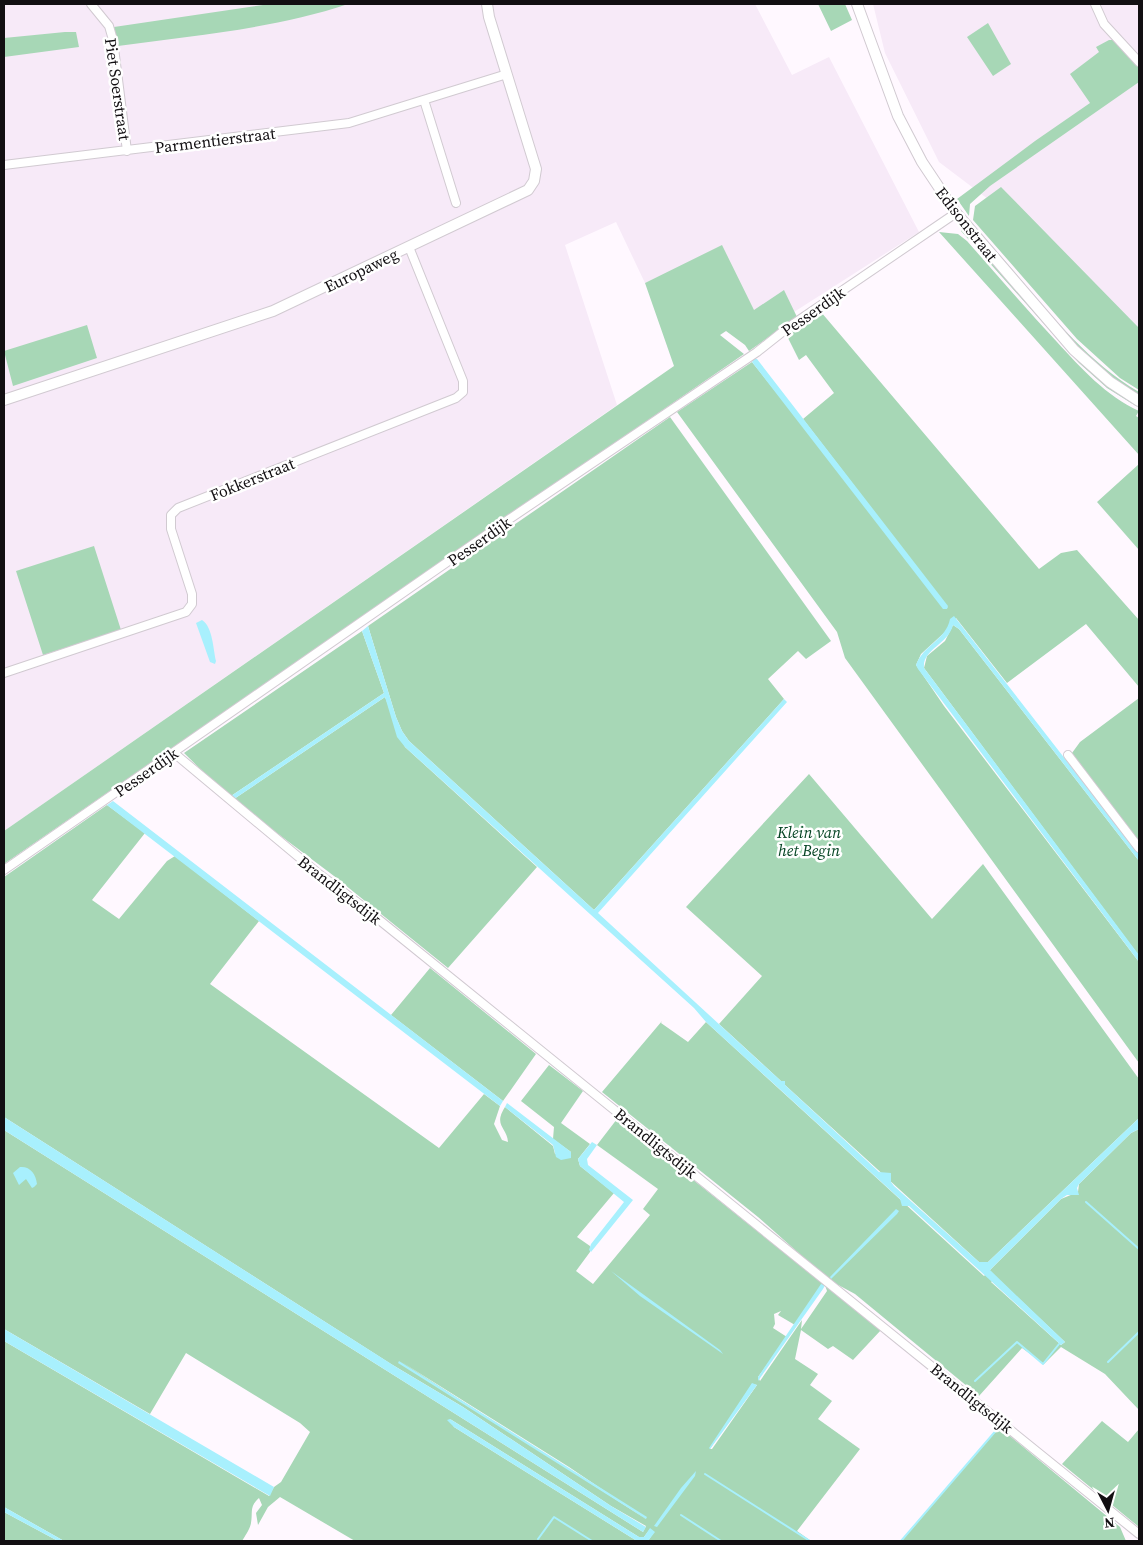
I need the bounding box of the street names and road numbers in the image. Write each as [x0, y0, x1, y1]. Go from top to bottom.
street label: Piet Soerstraat [100, 36, 136, 143]
street label: Parmentierstraat [153, 122, 277, 158]
street label: Edisonstraat [931, 182, 1004, 267]
street label: Europaweg [320, 243, 402, 297]
street label: Pesserdijk [777, 281, 849, 341]
street label: Fokkerstraat [206, 452, 298, 506]
street label: Pesserdijk [443, 511, 515, 571]
street label: Pesserdijk [110, 742, 182, 802]
street label: Brandligtsdijk [294, 850, 387, 930]
street label: Brandligtsdijk [610, 1103, 702, 1183]
street label: Brandligtsdijk [926, 1358, 1018, 1438]

